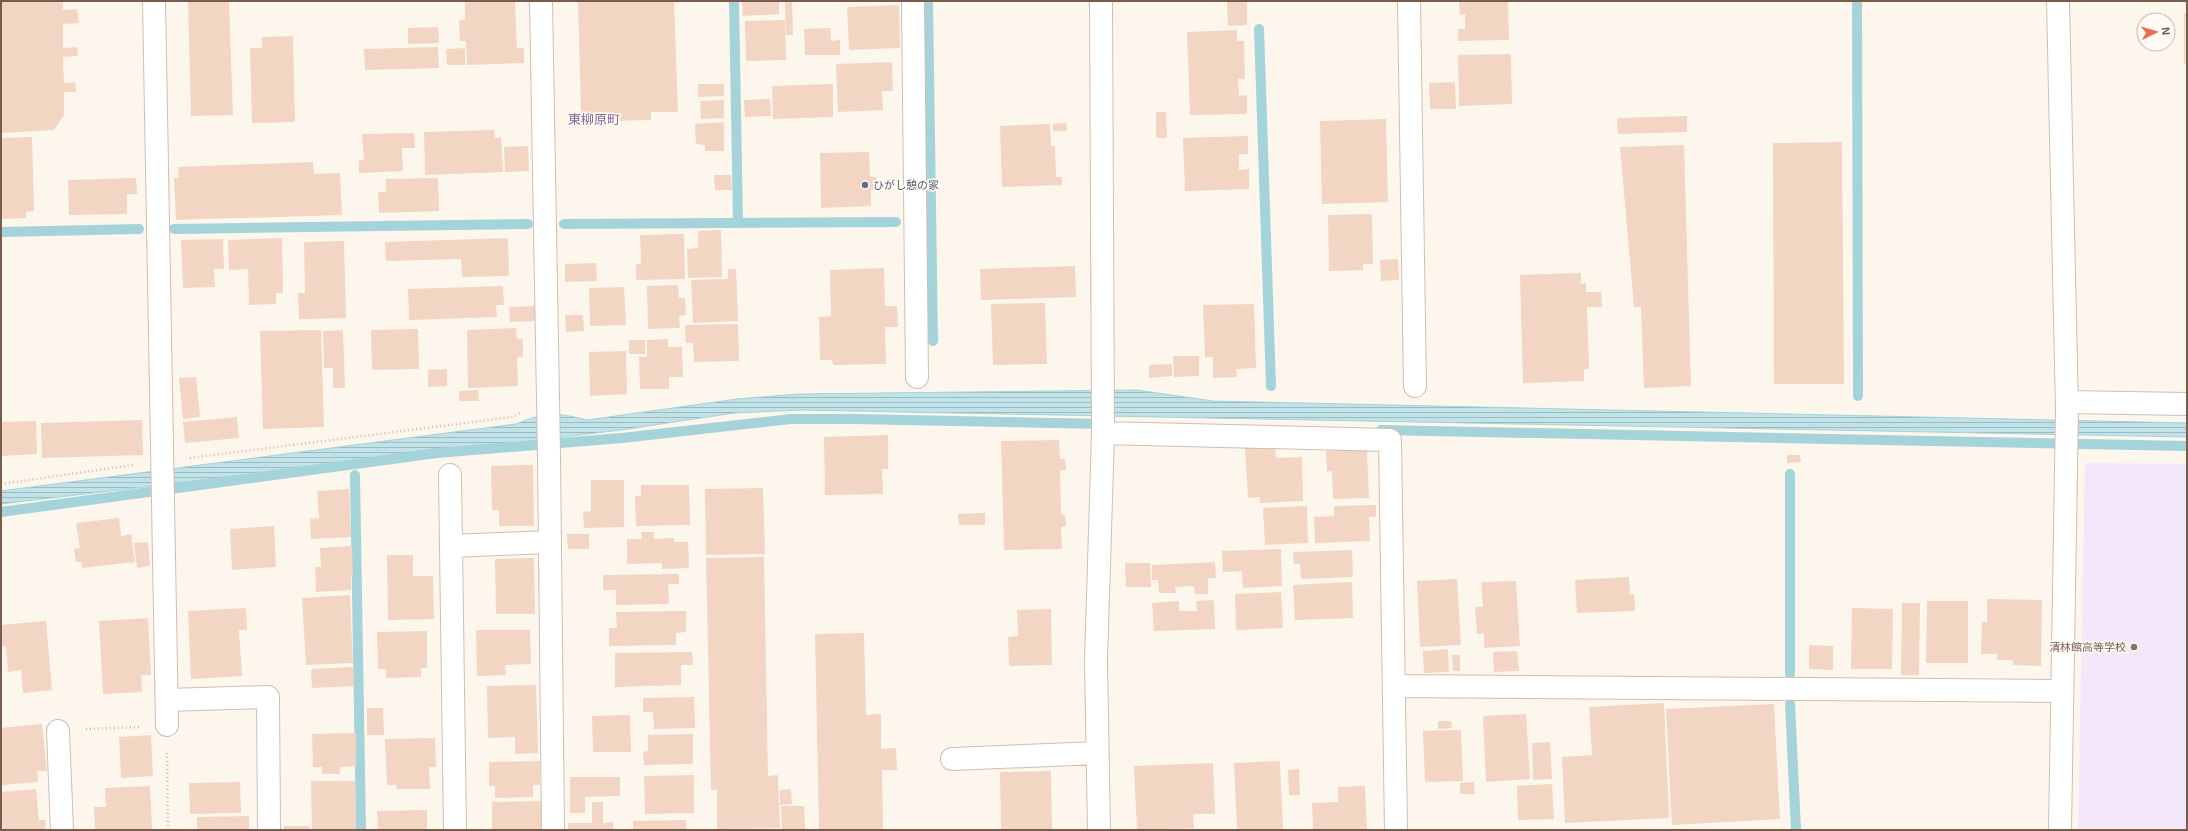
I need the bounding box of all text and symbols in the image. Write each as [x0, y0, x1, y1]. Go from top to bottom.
north arrow [2136, 12, 2176, 52]
text: N [2160, 27, 2172, 36]
district label: 東柳原町 [568, 112, 620, 127]
place label: ひがし憩の家 [873, 179, 939, 191]
marker: ひがし憩の家 [860, 180, 870, 190]
place label: 清林館高等学校 [2049, 641, 2126, 653]
marker: 清林館高等学校 [2129, 642, 2139, 652]

